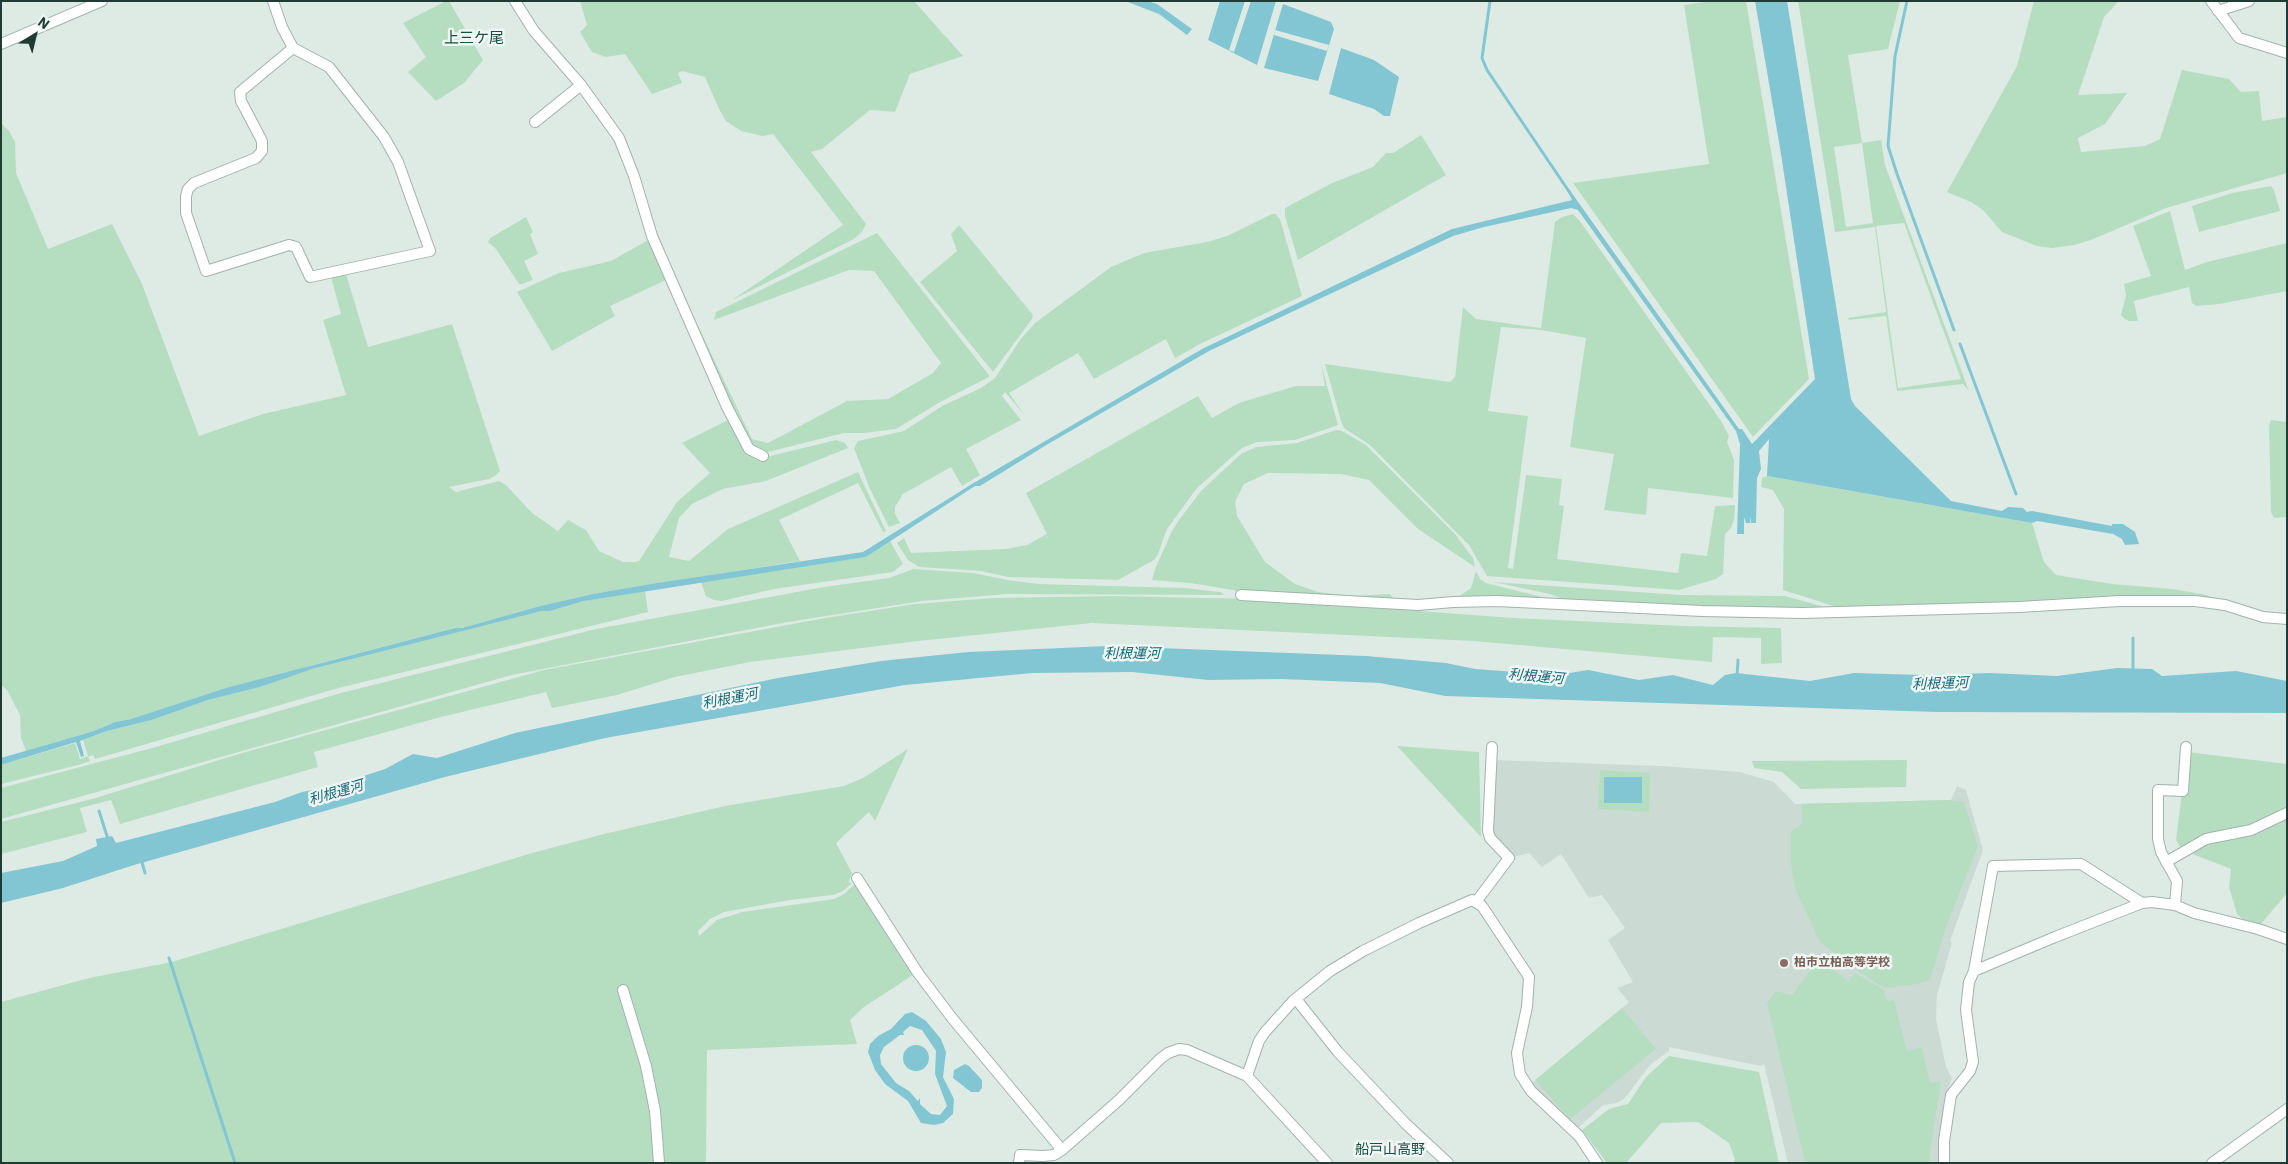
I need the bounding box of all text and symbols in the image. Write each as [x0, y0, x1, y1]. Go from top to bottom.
north arrow [10, 10, 60, 60]
text: N [34, 13, 53, 33]
district label: 上三ケ尾 [444, 30, 504, 48]
water label: 利根運河 [1104, 646, 1160, 662]
water label: 利根運河 [1507, 666, 1565, 688]
water label: 利根運河 [1912, 675, 1968, 693]
water label: 利根運河 [701, 685, 759, 713]
water label: 利根運河 [307, 777, 365, 809]
place label: 柏市立柏高等学校 [1794, 956, 1890, 970]
marker: 柏市立柏高等学校 [1778, 957, 1790, 969]
district label: 船戸山高野 [1355, 1142, 1425, 1158]

